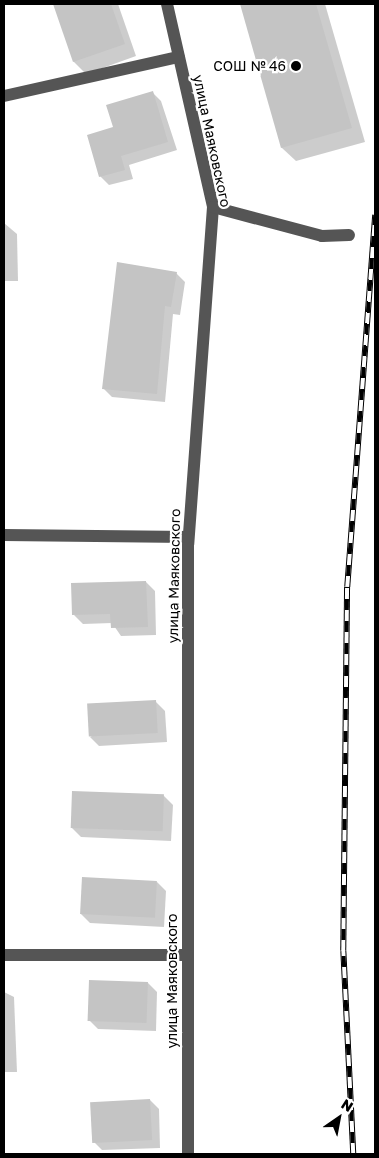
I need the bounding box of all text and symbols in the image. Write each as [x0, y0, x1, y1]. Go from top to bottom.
place label: СОШ № 46 [213, 58, 286, 74]
marker: СОШ № 46 [290, 60, 302, 72]
street label: улица Маяковского [190, 73, 234, 209]
street label: улица Маяковского [164, 508, 184, 644]
street label: улица Маяковского [164, 913, 180, 1049]
north arrow [314, 1093, 364, 1143]
text: N [338, 1095, 357, 1115]

